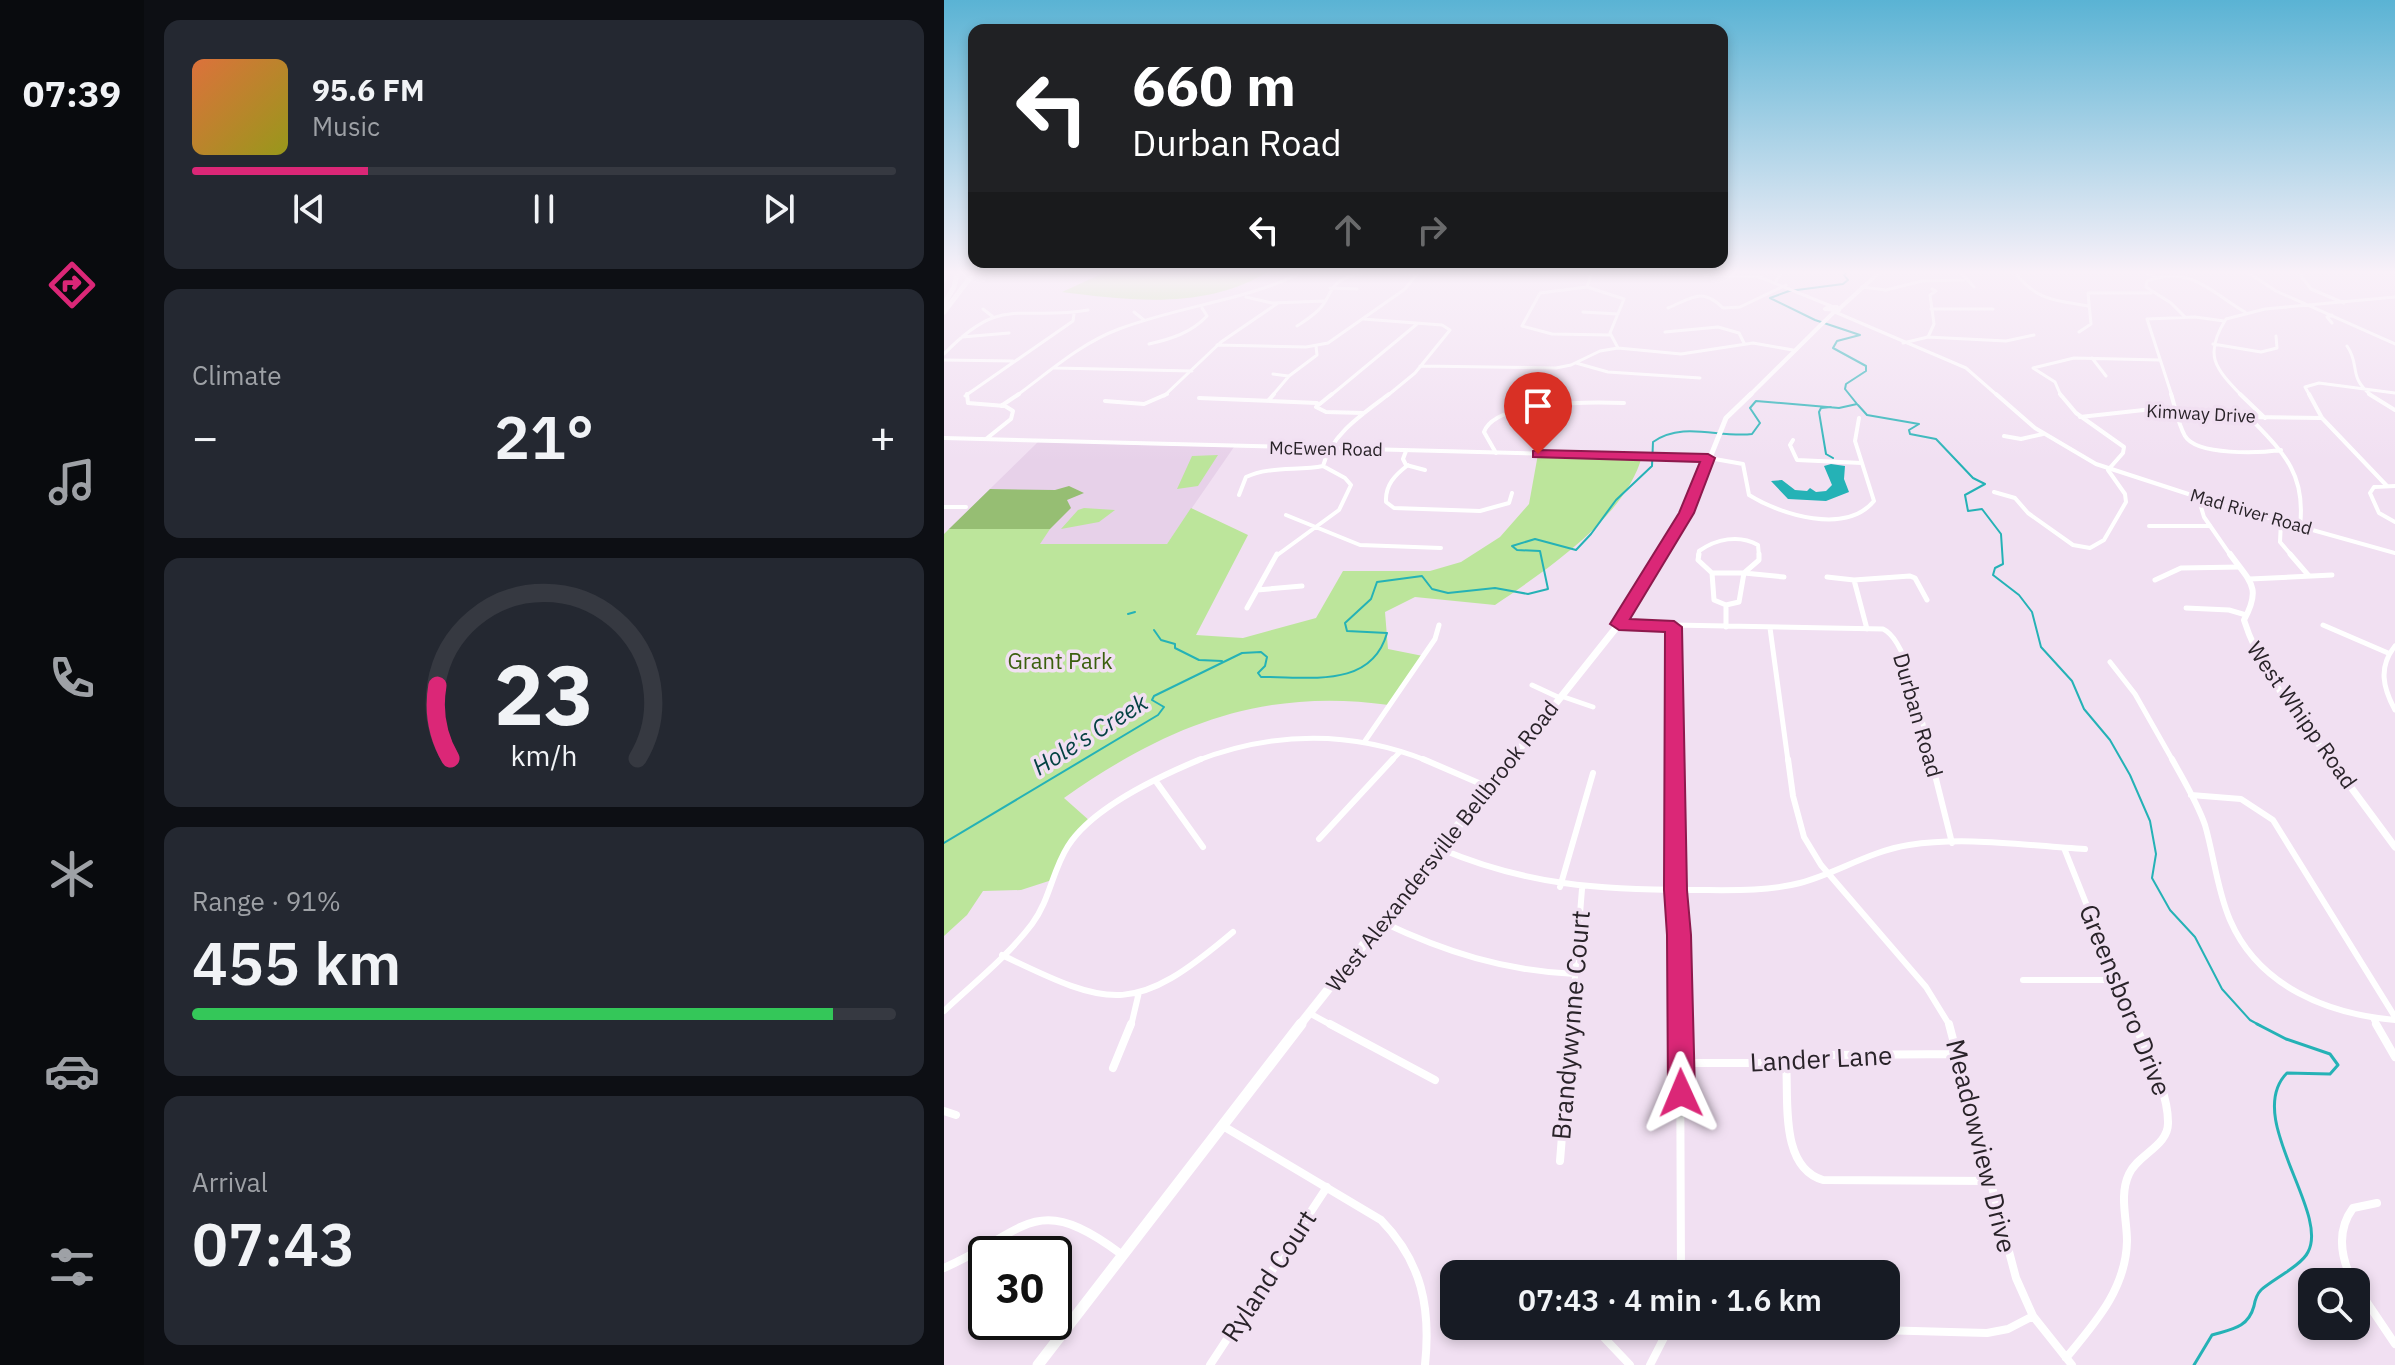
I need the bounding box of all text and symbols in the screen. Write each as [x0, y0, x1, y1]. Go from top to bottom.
text: 660 m [1132, 49, 1296, 121]
icon: left [1000, 56, 1104, 160]
text: 07:39 [23, 70, 121, 117]
text: 95.6 FM [312, 70, 425, 109]
text: Music [312, 109, 380, 143]
text: Durban Road [1132, 119, 1342, 166]
icon: previous [287, 187, 331, 231]
icon: pause [522, 187, 566, 231]
icon: next [757, 187, 801, 231]
icon: left [1242, 208, 1286, 252]
icon: ahead [1326, 208, 1370, 252]
icon: right [1410, 208, 1454, 252]
icon: directions [44, 257, 100, 313]
text: Climate [192, 358, 282, 392]
pin [1504, 372, 1572, 454]
icon: arrive [1516, 384, 1560, 428]
text: 21° [494, 397, 594, 476]
street label: Kimway Drive [2146, 399, 2257, 428]
text: − [192, 408, 218, 465]
text: + [870, 408, 896, 465]
street label: McEwen Road [1269, 436, 1383, 461]
icon: music [44, 454, 100, 510]
street label: Mad River Road [2188, 483, 2315, 540]
street label: West Whipp Road [2241, 635, 2364, 794]
text: 23 [494, 639, 594, 747]
park label: Grant Park [1008, 646, 1113, 675]
street label: Durban Road [1887, 649, 1950, 780]
icon: phone [44, 650, 100, 706]
water label: Hole's Creek [1026, 686, 1154, 782]
street label: West Alexandersville Bellbrook Road [1319, 694, 1564, 997]
text: km/h [510, 737, 578, 774]
icon: climate [44, 846, 100, 902]
text: Range · 91% [192, 884, 341, 918]
street label: Greensboro Drive [2072, 899, 2180, 1100]
street label: Brandywynne Court [1543, 909, 1597, 1141]
text: 455 km [192, 923, 401, 1002]
street label: Meadowview Drive [1939, 1036, 2025, 1256]
street label: Lander Lane [1749, 1037, 1893, 1079]
icon: car [44, 1043, 100, 1099]
position arrow [1639, 1051, 1723, 1135]
text: Arrival [192, 1165, 268, 1199]
street label: Ryland Court [1213, 1203, 1323, 1348]
text: 07:43 [192, 1204, 355, 1283]
speed limit sign: 30 [968, 1236, 1072, 1340]
icon: filters [44, 1239, 100, 1295]
map controls [2298, 1268, 2370, 1340]
button: search [2298, 1268, 2370, 1340]
text: 07:43 · 4 min · 1.6 km [1518, 1280, 1822, 1319]

